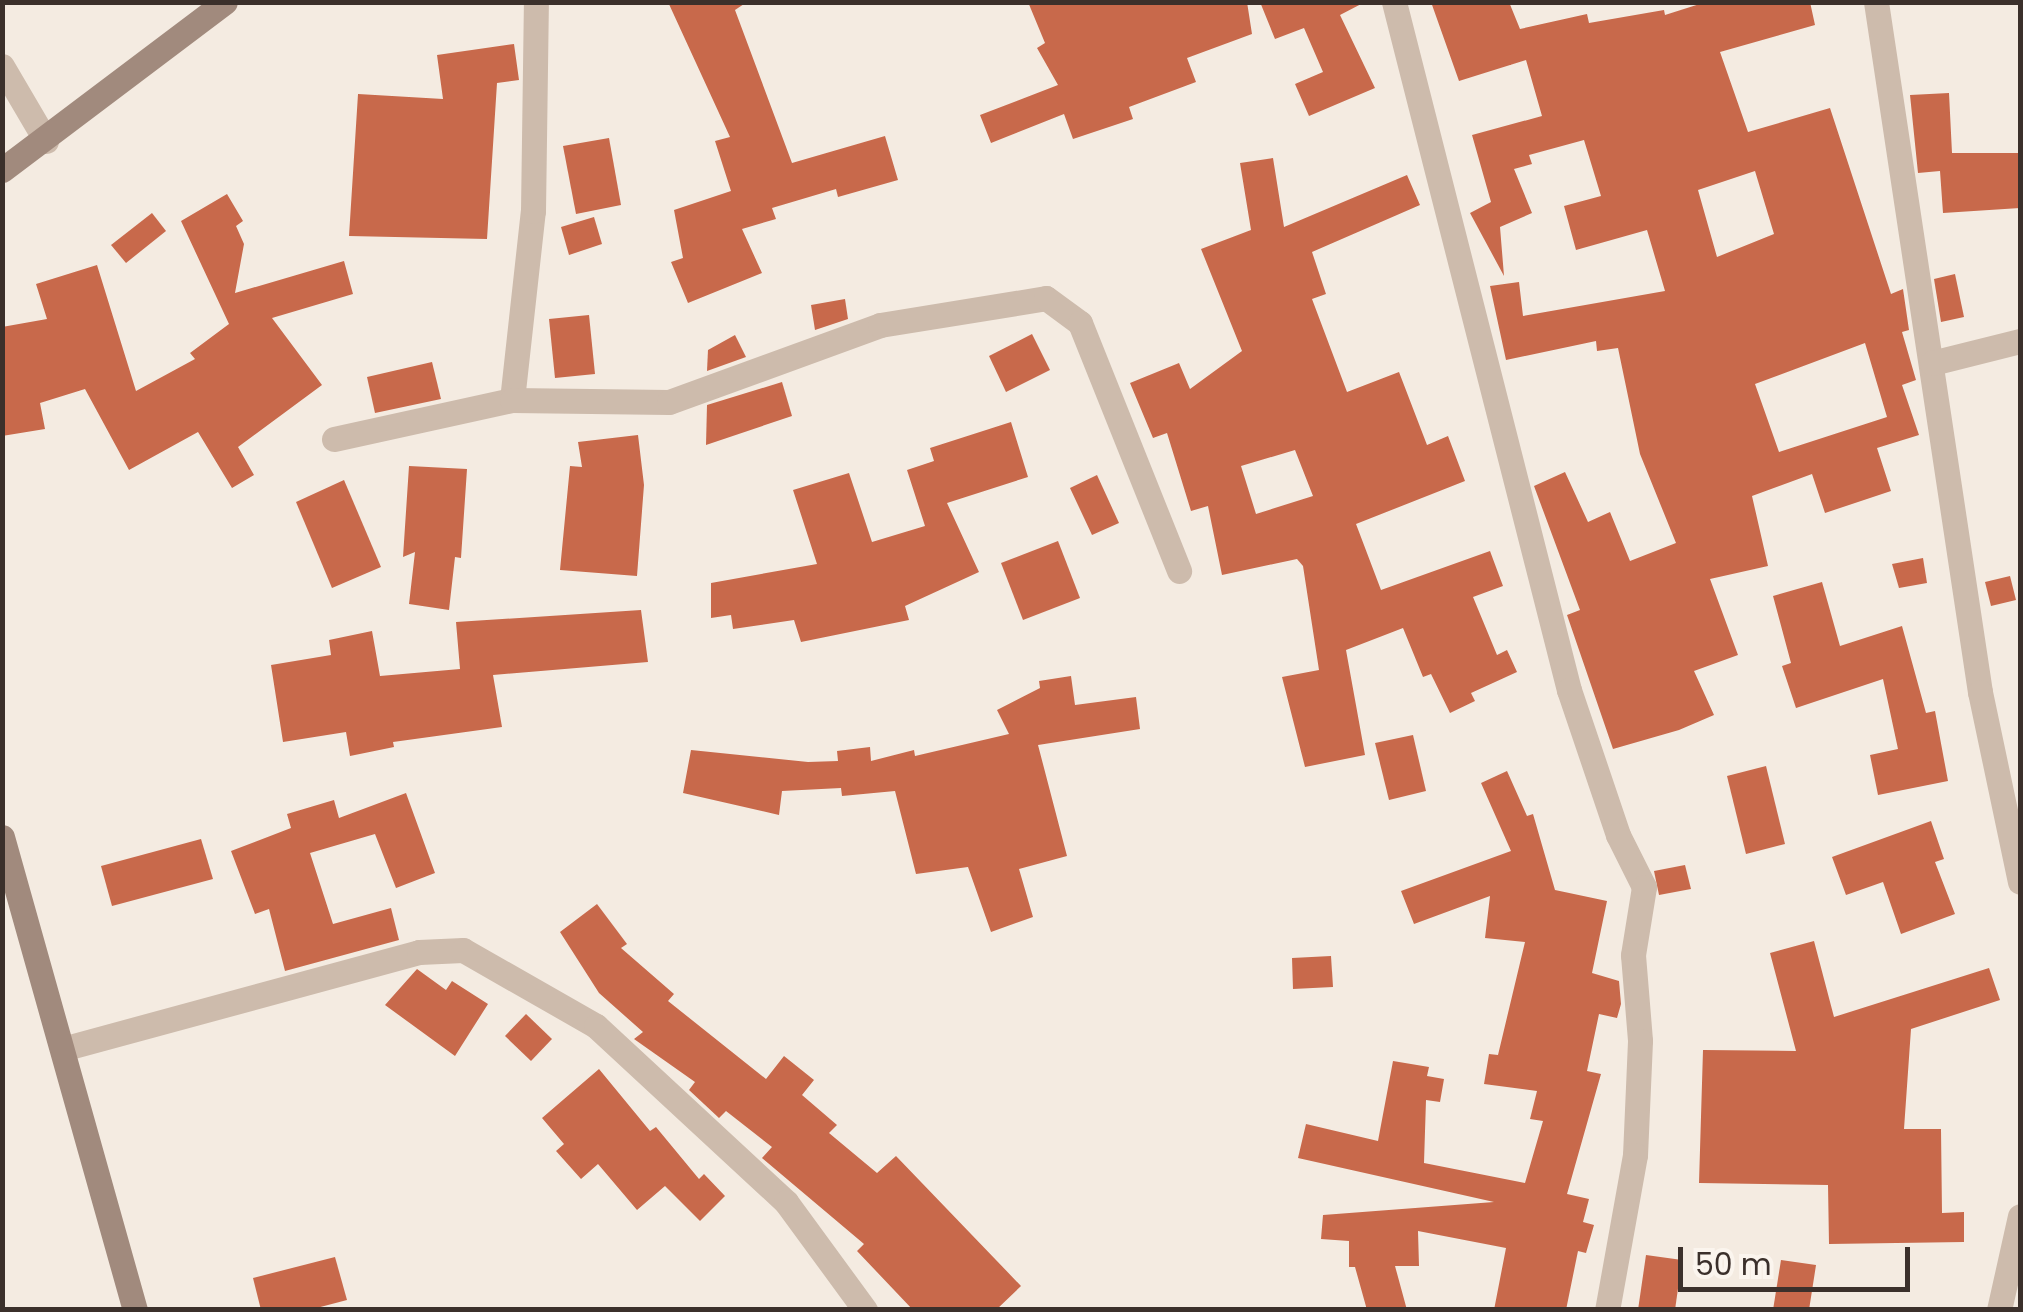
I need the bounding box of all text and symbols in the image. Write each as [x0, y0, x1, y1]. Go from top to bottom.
scale bar [1683, 1227, 1916, 1289]
text: 50 m [1695, 1243, 1772, 1286]

